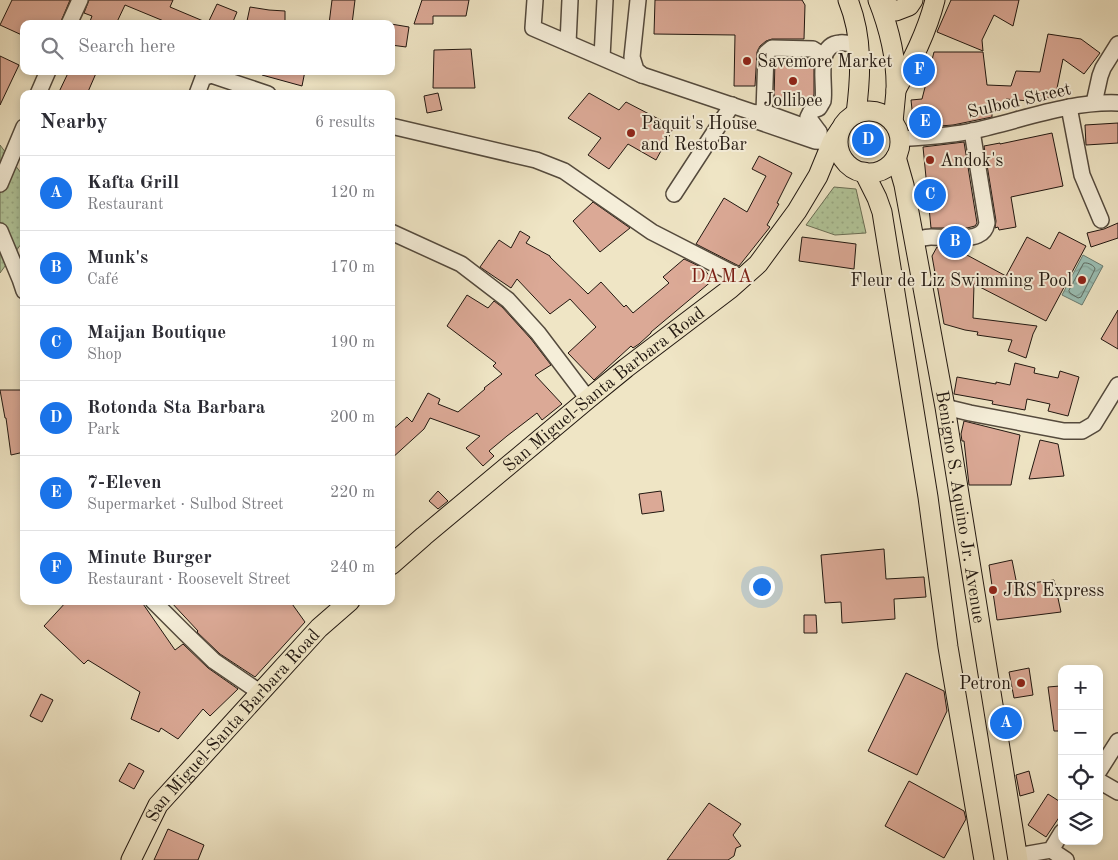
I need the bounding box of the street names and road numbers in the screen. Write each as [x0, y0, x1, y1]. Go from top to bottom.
street label: Sulbod Street [966, 80, 1073, 122]
street label: San Miguel-Santa Barbara Road [500, 304, 708, 476]
street label: Benigno S. Aquino Jr. Avenue [932, 389, 988, 625]
street label: San Miguel-Santa Barbara Road [143, 626, 323, 825]

